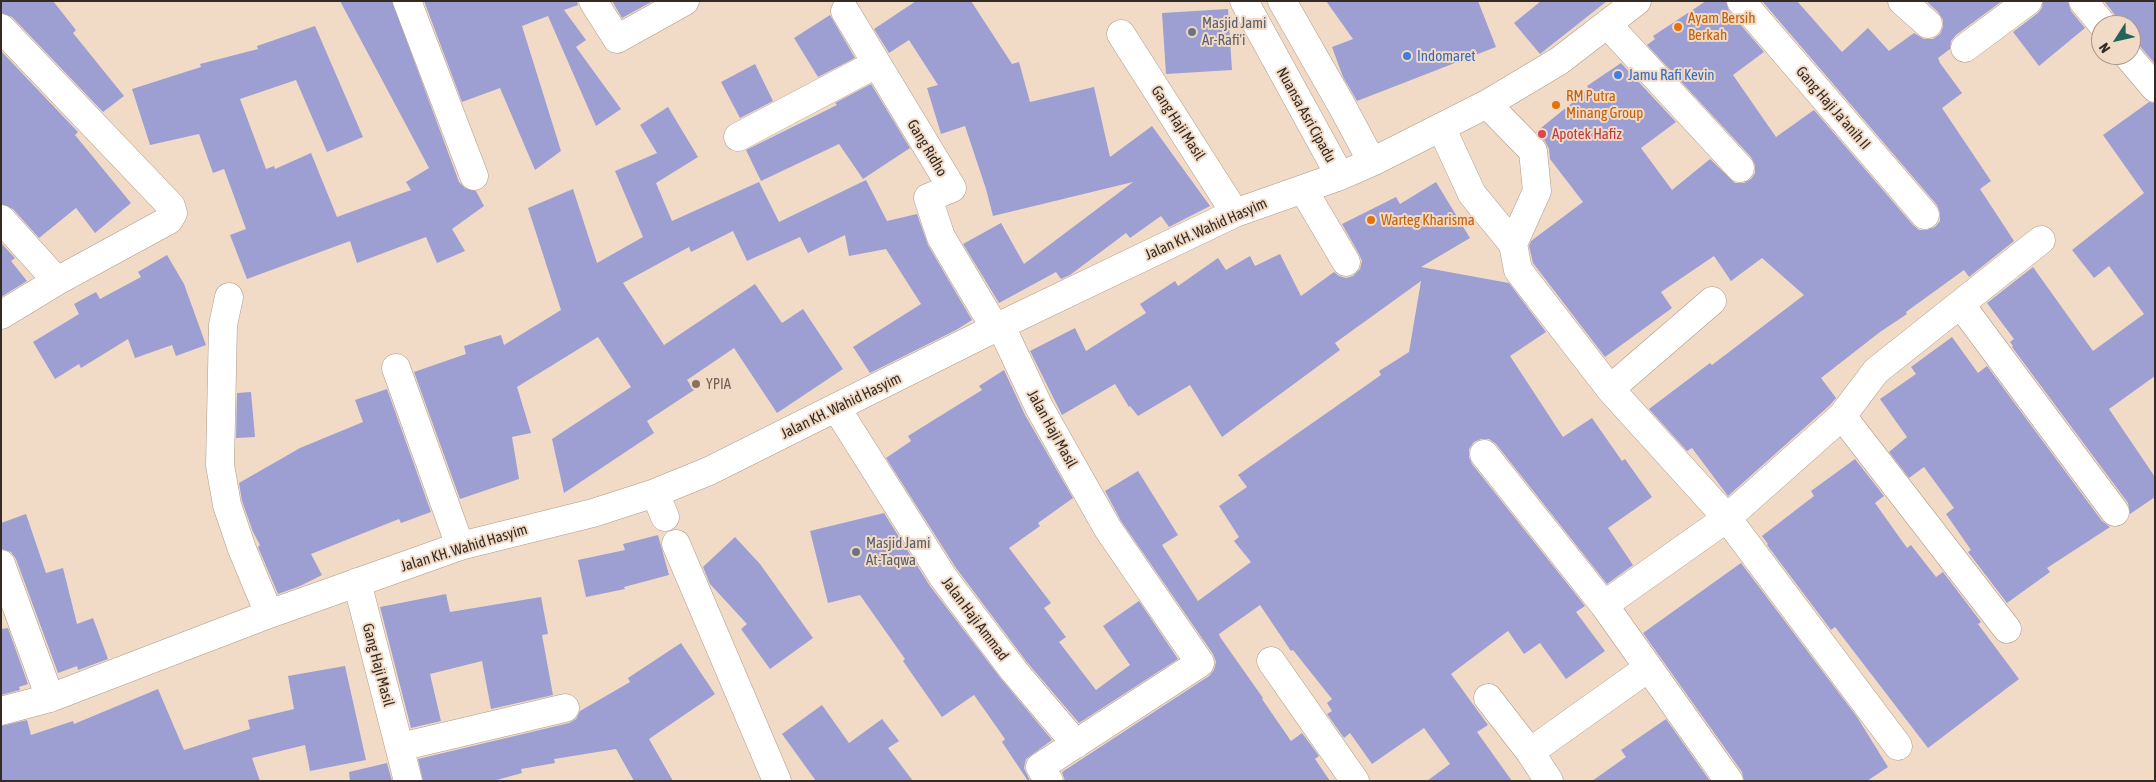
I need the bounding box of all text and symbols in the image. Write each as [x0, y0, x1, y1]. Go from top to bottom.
place label: Ayam Bersih Berkah [1688, 9, 1756, 44]
place label: Masjid Jami Ar-Rafi'i [1202, 14, 1266, 49]
north arrow [2091, 15, 2141, 65]
marker: Ayam Bersih Berkah [1672, 21, 1684, 33]
marker: Masjid Jami Ar-Rafi'i [1186, 26, 1198, 38]
text: N [2096, 40, 2113, 56]
place label: Indomaret [1417, 47, 1476, 65]
marker: Indomaret [1401, 50, 1413, 62]
street label: Gang Haji Ja'anih II [1792, 63, 1874, 153]
street label: Nuansa Asri Cipadu [1272, 64, 1340, 166]
place label: Jamu Rafi Kevin [1628, 66, 1715, 84]
marker: Jamu Rafi Kevin [1612, 69, 1624, 81]
street label: Gang Haji Masil [1147, 82, 1209, 164]
place label: RM Putra Minang Group [1566, 87, 1643, 122]
marker: RM Putra Minang Group [1550, 99, 1562, 111]
street label: Gang Ridho [903, 116, 951, 180]
place label: Apotek Hafiz [1552, 125, 1622, 143]
marker: Apotek Hafiz [1536, 128, 1548, 140]
street label: Jalan KH. Wahid Hasyim [1142, 194, 1270, 264]
place label: Warteg Kharisma [1381, 211, 1475, 229]
marker: Warteg Kharisma [1365, 214, 1377, 226]
street label: Jalan KH. Wahid Hasyim [778, 369, 904, 443]
place label: YPIA [706, 375, 731, 393]
marker: YPIA [690, 378, 702, 390]
street label: Jalan Haji Masil [1023, 387, 1081, 471]
street label: Jalan KH. Wahid Hasyim [398, 520, 530, 576]
place label: Masjid Jami At-Taqwa [866, 534, 930, 569]
marker: Masjid Jami At-Taqwa [850, 546, 862, 558]
street label: Jalan Haji Ammad [938, 574, 1012, 664]
street label: Gang Haji Masil [358, 622, 398, 708]

